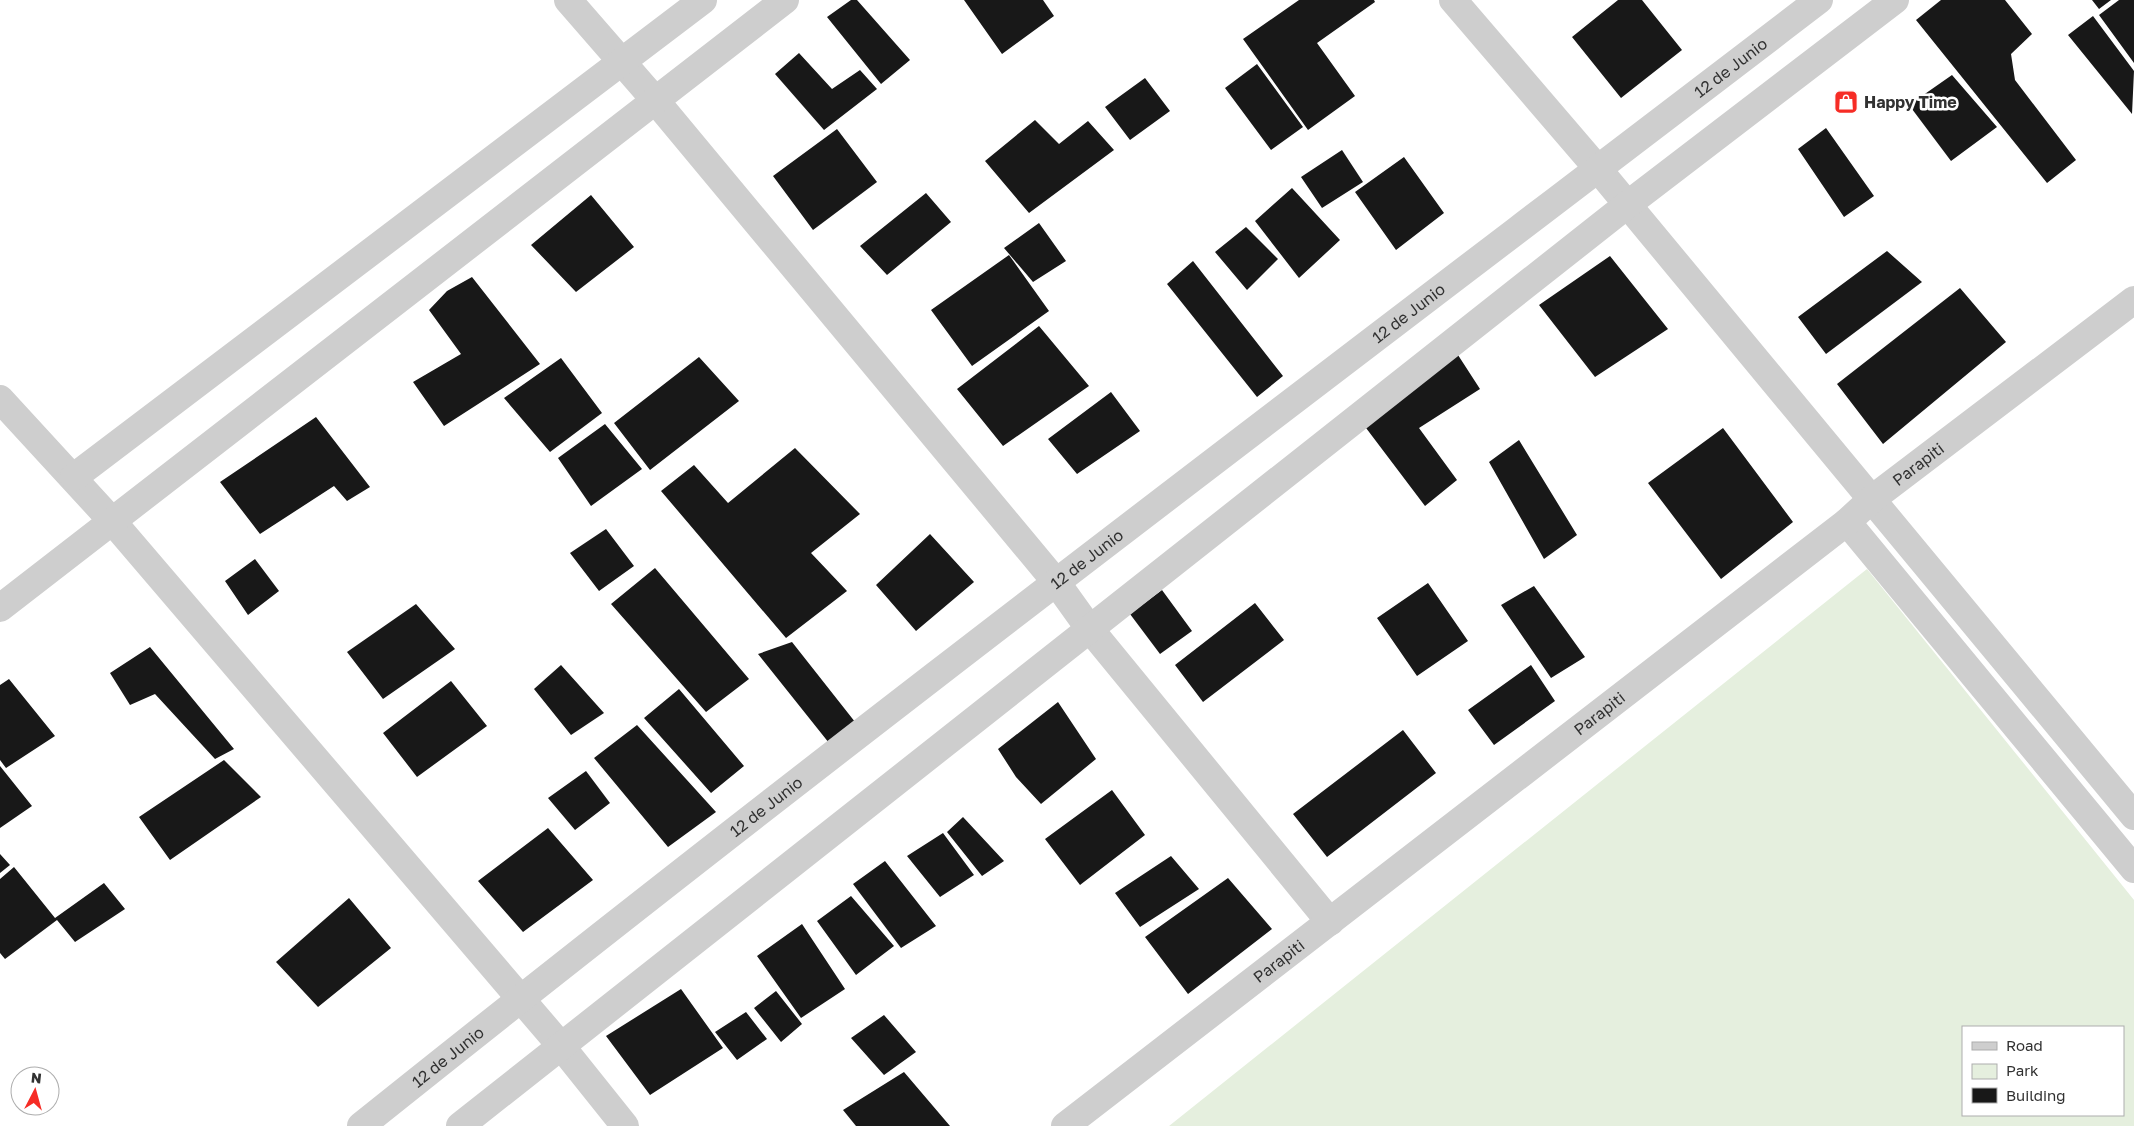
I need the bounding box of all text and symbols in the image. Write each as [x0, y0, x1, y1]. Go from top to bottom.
street label: 12 de Junio [1690, 33, 1771, 102]
shop icon: Happy Time [1833, 89, 1859, 115]
place label: Happy Time [1864, 92, 1957, 112]
street label: 12 de Junio [1368, 279, 1449, 347]
street label: Parapiti [1888, 438, 1948, 490]
street label: 12 de Junio [1046, 525, 1127, 593]
street label: Parapiti [1570, 687, 1629, 739]
street label: 12 de Junio [726, 772, 806, 841]
street label: Parapiti [1249, 935, 1308, 987]
street label: 12 de Junio [408, 1022, 488, 1092]
legend [1962, 1026, 2124, 1116]
text: Road [2006, 1036, 2043, 1054]
text: Park [2006, 1061, 2039, 1079]
north arrow [10, 1066, 60, 1116]
text: N [30, 1069, 43, 1087]
text: Building [2006, 1086, 2066, 1104]

